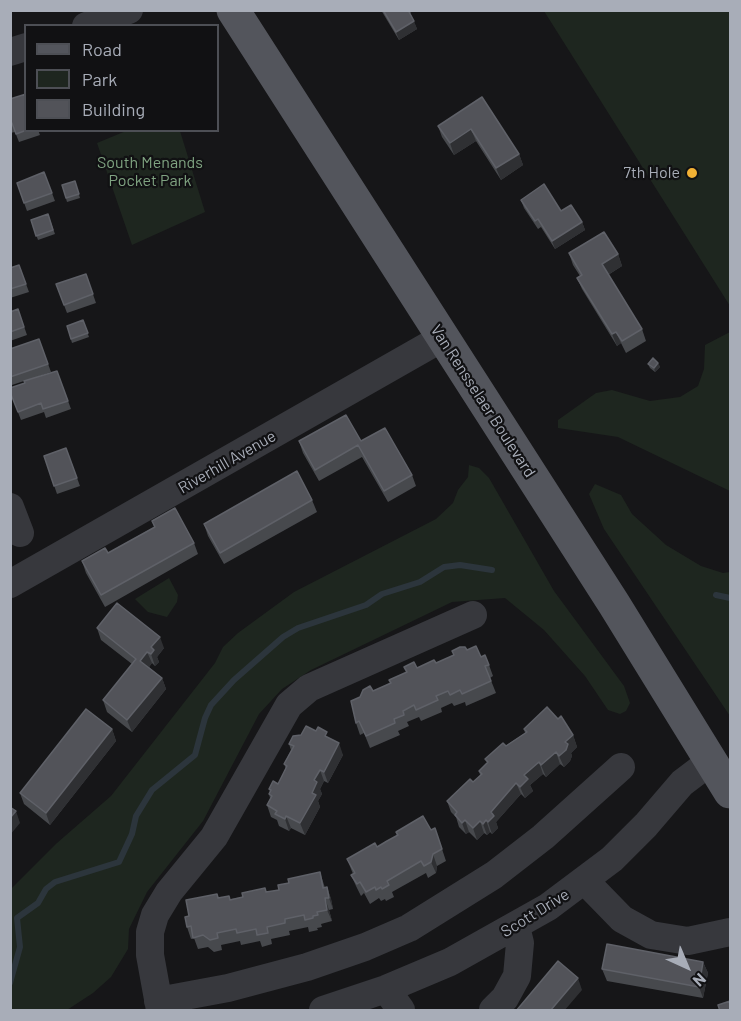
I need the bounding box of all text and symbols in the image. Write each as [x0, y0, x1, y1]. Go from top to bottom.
legend [24, 24, 219, 132]
text: Road [82, 38, 122, 60]
text: Park [82, 68, 117, 90]
text: Building [82, 98, 145, 120]
park label: South Menands Pocket Park [97, 153, 203, 191]
place label: 7th Hole [623, 163, 680, 183]
marker: 7th Hole [685, 166, 699, 180]
street label: Van Rensselaer Boulevard [426, 321, 540, 481]
street label: Riverhill Avenue [175, 426, 279, 498]
street label: Scott Drive [497, 885, 573, 941]
north arrow [657, 937, 717, 997]
text: N [689, 970, 710, 991]

